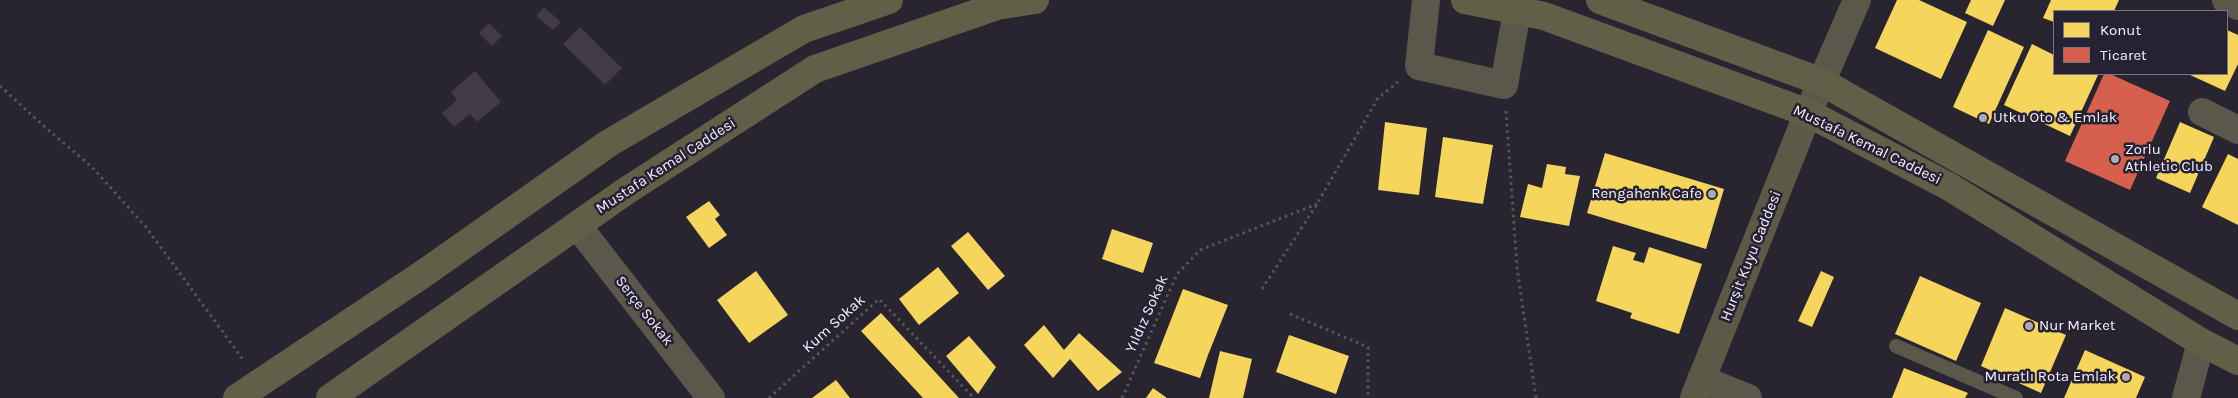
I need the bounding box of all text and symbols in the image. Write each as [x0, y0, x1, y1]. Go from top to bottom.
legend [2053, 10, 2228, 75]
text: Konut [2100, 21, 2141, 39]
text: Ticaret [2100, 46, 2147, 64]
street label: Mustafa Kemal Caddesi [1790, 101, 1944, 189]
place label: Utku Oto & Emlak [1993, 109, 2117, 127]
marker: Utku Oto & Emlak [1977, 112, 1989, 124]
street label: Mustafa Kemal Caddesi [593, 114, 739, 218]
place label: Zorlu Athletic Club [2125, 141, 2213, 176]
marker: Zorlu Athletic Club [2109, 153, 2121, 165]
place label: Rengahenk Cafe [1591, 185, 1702, 203]
marker: Rengahenk Cafe [1706, 188, 1718, 200]
street label: Hurşit Kuyu Caddesi [1717, 188, 1785, 324]
street label: Yıldız Sokak [1122, 272, 1172, 356]
street label: Serçe Sokak [611, 273, 677, 349]
street label: Kum Sokak [799, 291, 869, 357]
place label: Nur Market [2039, 317, 2116, 335]
marker: Nur Market [2023, 320, 2035, 332]
place label: Muratlı Rota Emlak [1984, 368, 2116, 386]
marker: Muratlı Rota Emlak [2120, 371, 2132, 383]

